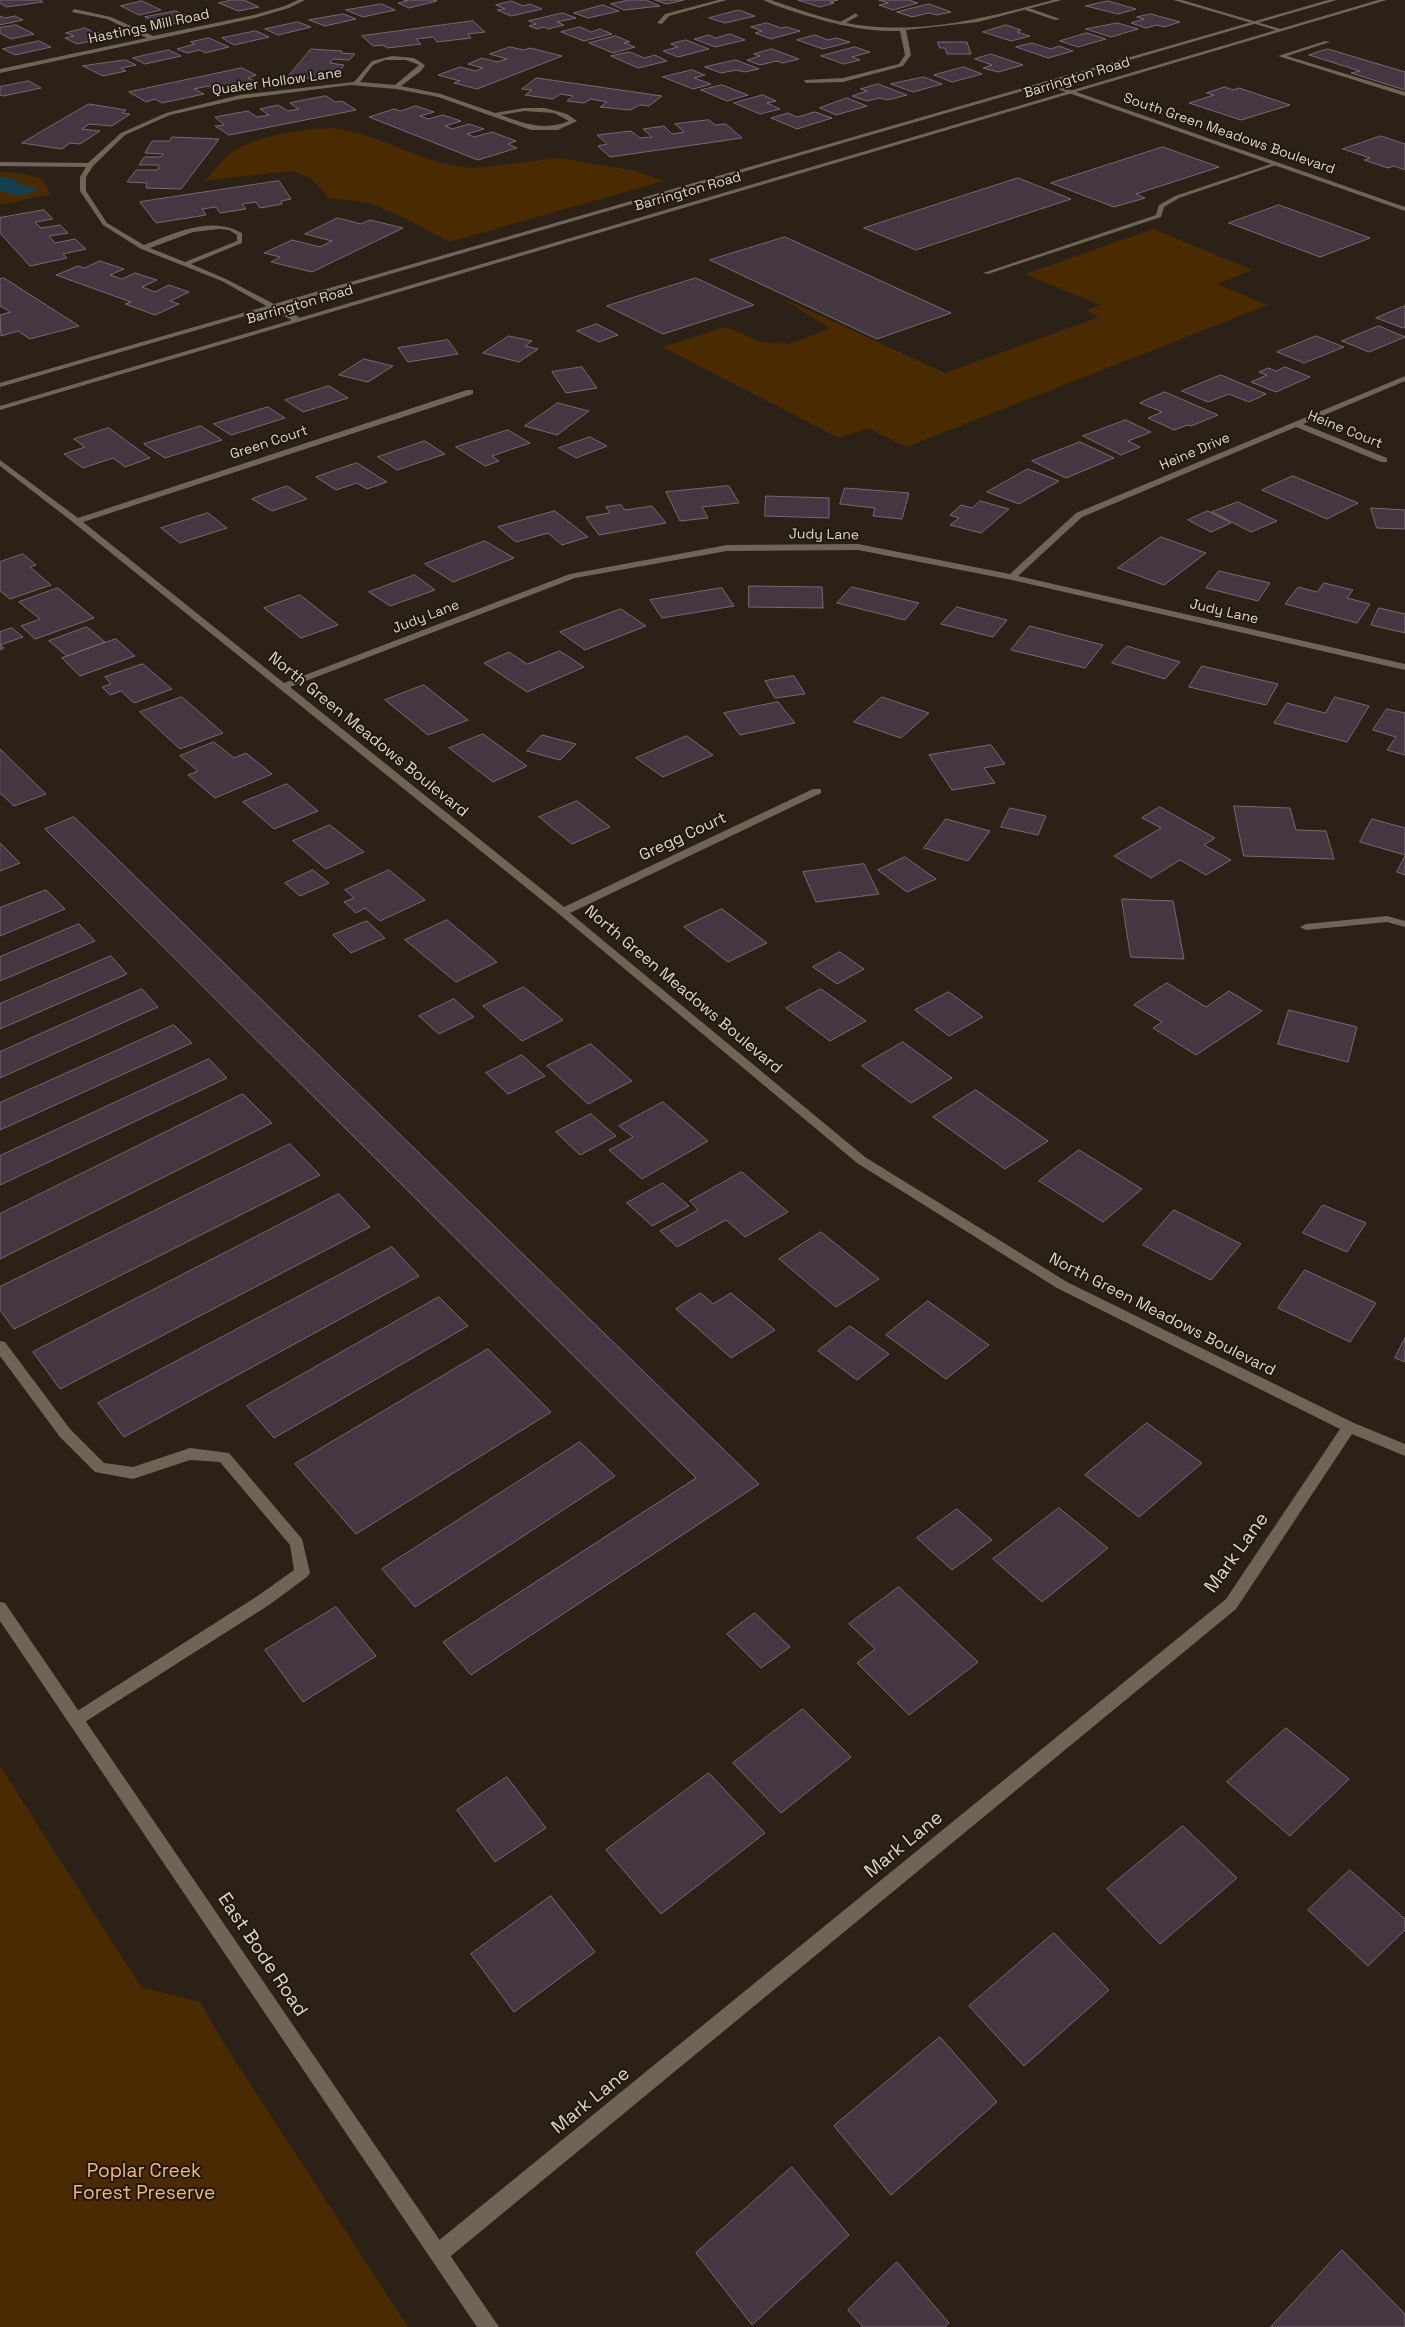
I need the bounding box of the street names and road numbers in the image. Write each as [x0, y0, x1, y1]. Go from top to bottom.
street label: Hastings Mill Road [87, 6, 211, 48]
street label: Barrington Road [1022, 54, 1132, 102]
street label: Quaker Hollow Lane [211, 65, 343, 99]
street label: South Green Meadows Boulevard [1121, 90, 1337, 178]
street label: Barrington Road [633, 169, 743, 215]
street label: Barrington Road [245, 282, 355, 328]
street label: Heine Court [1305, 407, 1385, 453]
street label: Green Court [228, 423, 310, 463]
street label: Heine Drive [1157, 430, 1233, 474]
street label: Judy Lane [789, 526, 859, 544]
street label: Judy Lane [1188, 596, 1260, 628]
street label: Judy Lane [390, 597, 462, 637]
street label: North Green Meadows Boulevard [264, 648, 472, 822]
street label: Gregg Court [636, 808, 730, 866]
street label: North Green Meadows Boulevard [580, 902, 786, 1078]
street label: North Green Meadows Boulevard [1046, 1249, 1278, 1381]
street label: Mark Lane [1200, 1508, 1274, 1598]
street label: Mark Lane [860, 1807, 948, 1883]
street label: East Bode Road [212, 1889, 312, 2021]
street label: Mark Lane [547, 2063, 635, 2139]

